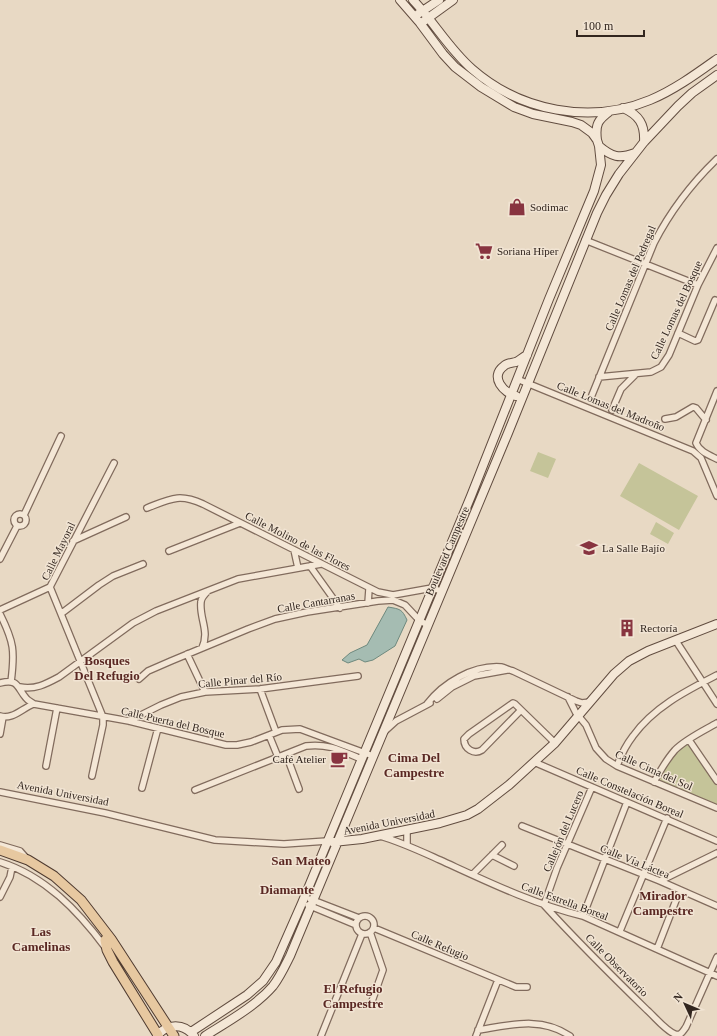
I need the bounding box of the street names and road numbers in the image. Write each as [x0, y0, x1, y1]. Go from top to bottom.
street label: Calle Lomas del Pedregal [602, 223, 658, 333]
street label: Calle Lomas del Bosque [648, 258, 704, 361]
street label: Calle Lomas del Madroño [555, 379, 667, 433]
street label: Boulevard Campestre [423, 505, 471, 597]
street label: Calle Molino de las Flores [243, 509, 353, 573]
street label: Calle Mayoral [39, 520, 77, 582]
street label: Calle Cantarranas [276, 589, 356, 615]
street label: Calle Pinar del Río [198, 670, 283, 690]
street label: Calle Puerta del Bosque [120, 704, 226, 740]
street label: Calle Cima del Sol [613, 748, 695, 792]
street label: Calle Constelación Boreal [575, 764, 685, 820]
street label: Avenida Universidad [16, 778, 110, 808]
street label: Callejón del Lucero [540, 788, 586, 874]
street label: Avenida Universidad [342, 807, 436, 837]
street label: Calle Vía Láctea [599, 842, 672, 880]
street label: Calle Estrella Boreal [520, 880, 610, 922]
street label: Calle Refugio [409, 927, 471, 963]
street label: Calle Observatorio [583, 931, 651, 999]

